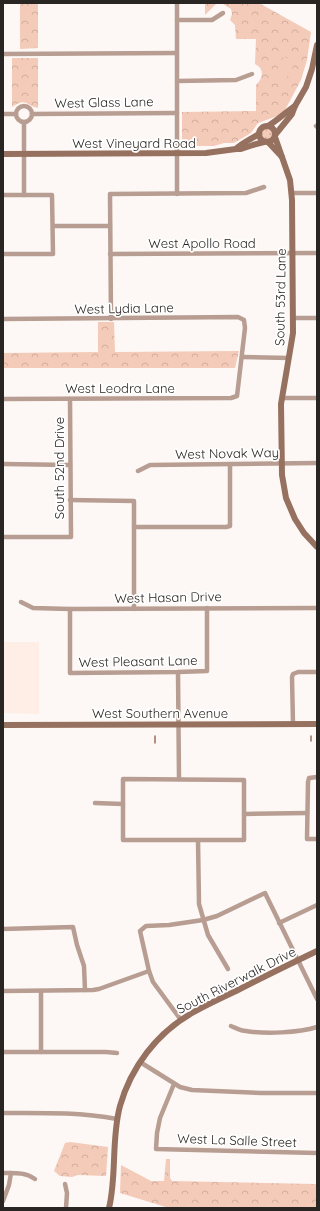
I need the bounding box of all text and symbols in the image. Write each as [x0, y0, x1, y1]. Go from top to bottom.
street label: West Glass Lane [54, 93, 154, 111]
street label: West Vineyard Road [72, 135, 196, 151]
street label: West Apollo Road [148, 235, 256, 251]
street label: South 53rd Lane [271, 248, 289, 346]
street label: West Lydia Lane [74, 299, 174, 317]
street label: West Leodra Lane [65, 380, 175, 396]
street label: South 52nd Drive [51, 417, 67, 519]
street label: West Novak Way [175, 444, 279, 462]
street label: West Hasan Drive [114, 588, 222, 606]
street label: West Pleasant Lane [78, 652, 198, 670]
street label: West Southern Avenue [92, 705, 228, 721]
street label: South Riverwalk Drive [174, 943, 298, 1017]
street label: West La Salle Street [177, 1130, 297, 1150]

